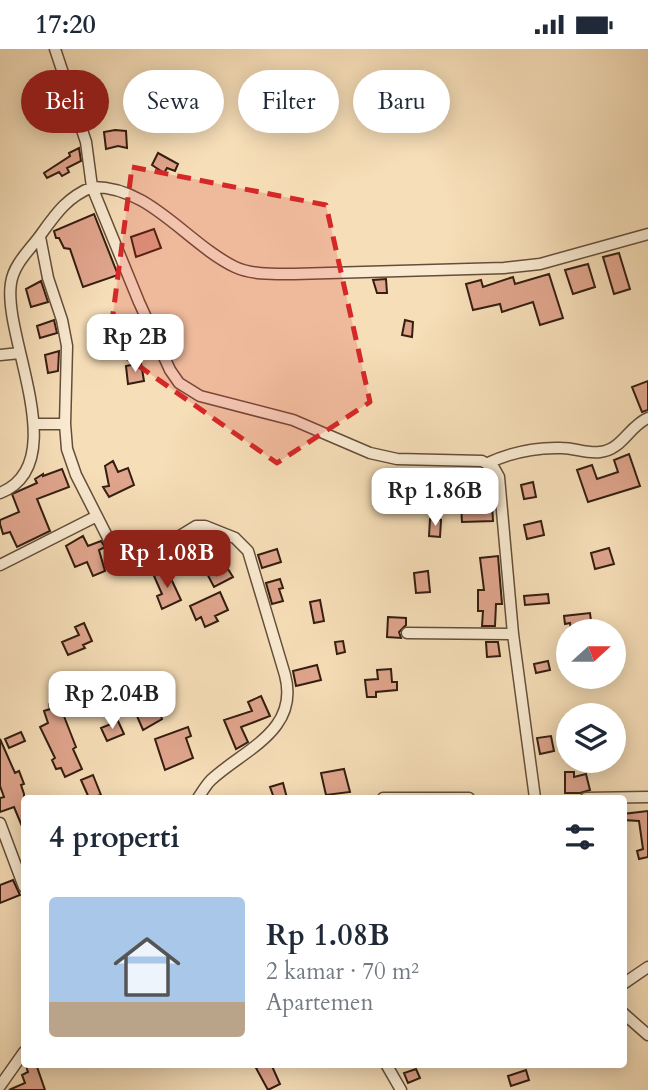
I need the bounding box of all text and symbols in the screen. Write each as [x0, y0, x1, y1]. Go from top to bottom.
text: 17:20 [35, 7, 96, 42]
chip: Beli [21, 70, 109, 133]
chip: Sewa [123, 70, 224, 133]
chip: Filter [238, 70, 339, 133]
chip: Baru [353, 70, 450, 133]
pin: Rp 2B [86, 315, 184, 374]
text: Rp 2B [103, 321, 167, 352]
pin: Rp 1.86B [363, 469, 507, 528]
text: Rp 1.86B [388, 475, 482, 506]
pin: Rp 1.08B [95, 531, 239, 590]
text: Rp 1.08B [120, 537, 214, 568]
north arrow [556, 619, 626, 689]
map controls [556, 619, 626, 773]
pin: Rp 2.04B [40, 671, 184, 731]
text: Rp 2.04B [65, 678, 159, 709]
button: layers [556, 703, 626, 773]
text: 4 properti [49, 817, 180, 858]
icon: filters [561, 818, 599, 856]
text: Rp 1.08B [266, 915, 390, 956]
icon: home [105, 925, 189, 1009]
text: 2 kamar · 70 m² [266, 956, 419, 987]
text: Apartemen [266, 987, 374, 1018]

